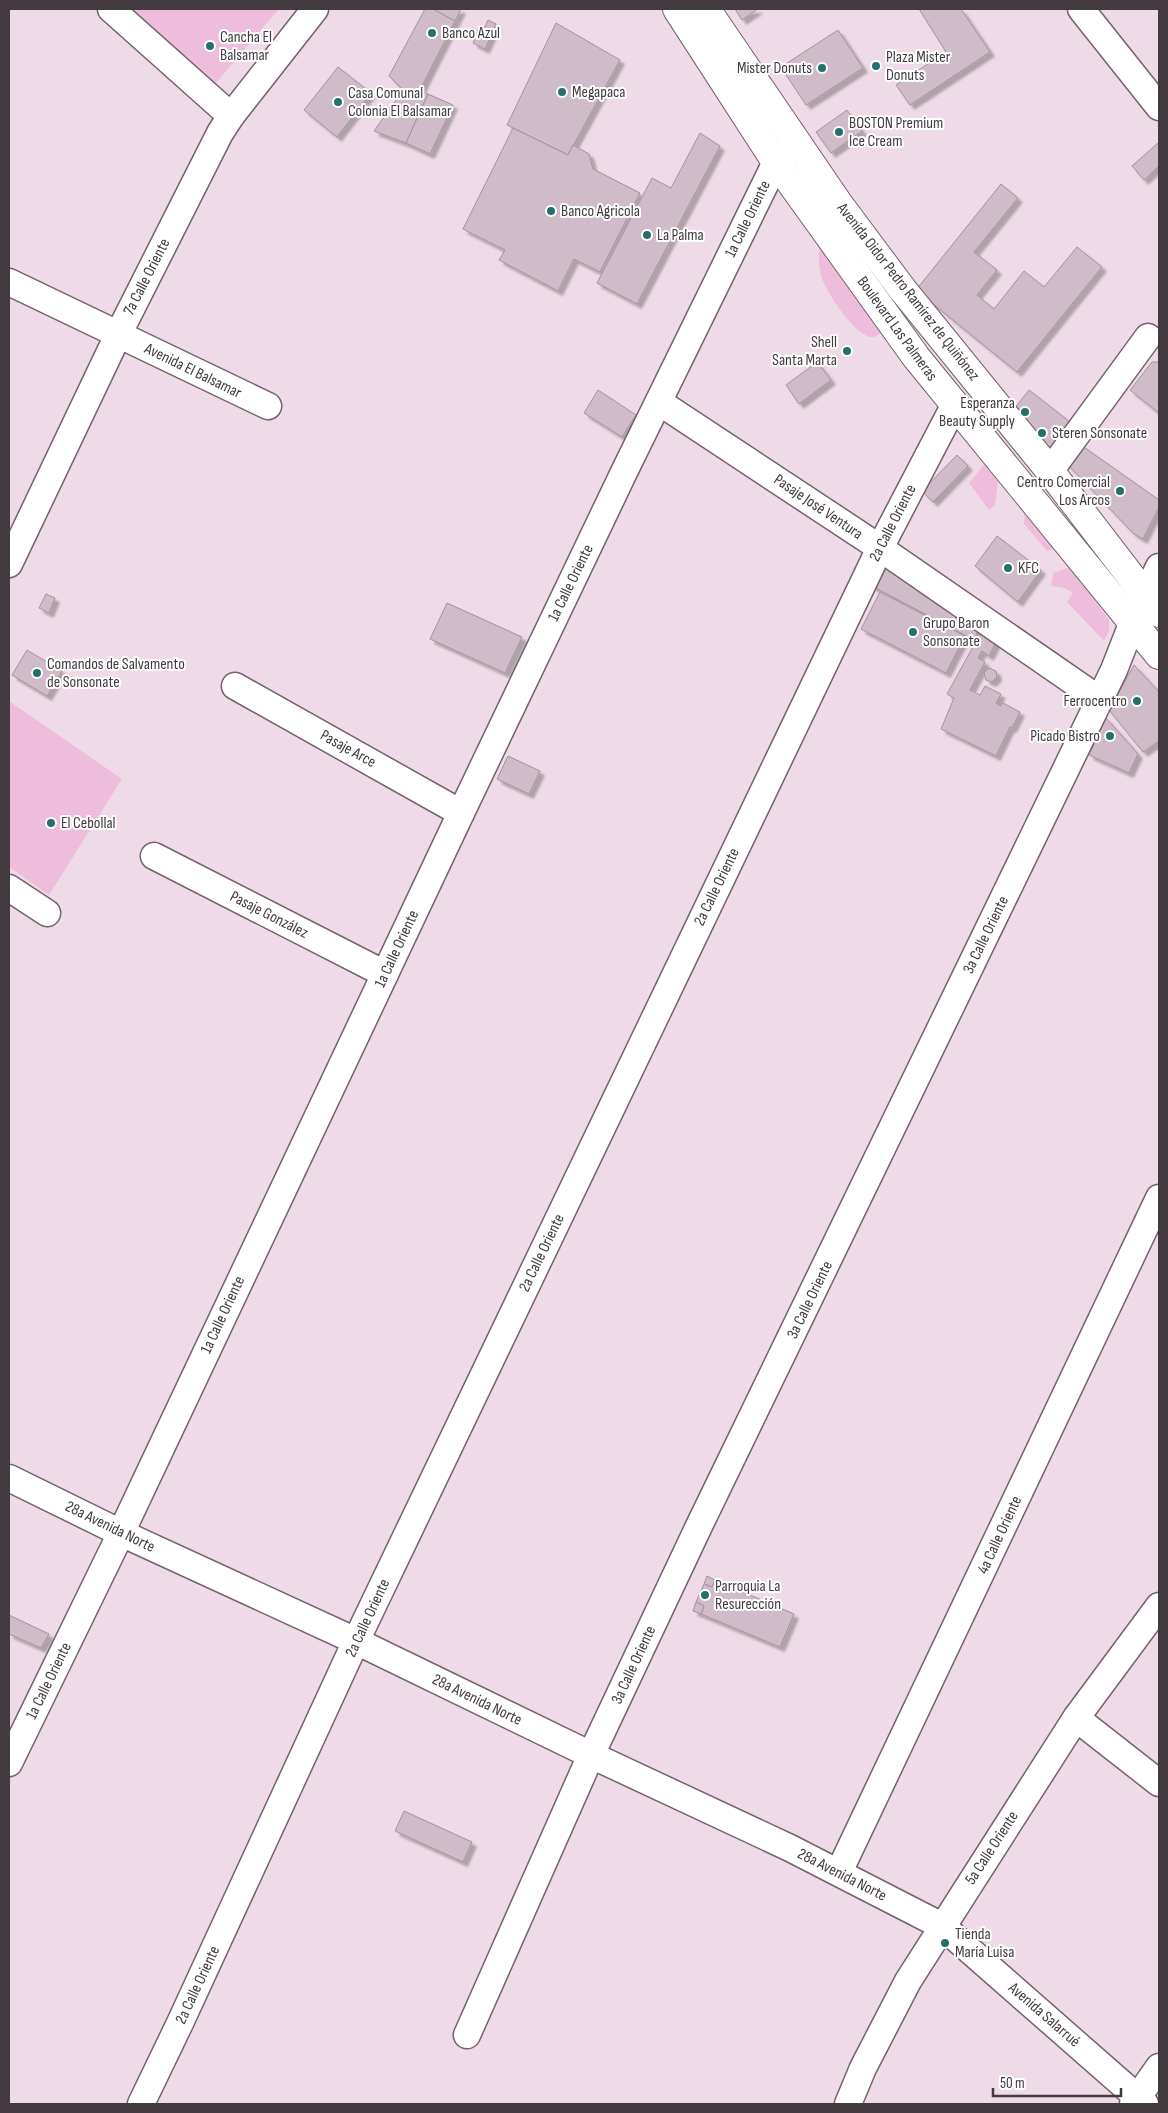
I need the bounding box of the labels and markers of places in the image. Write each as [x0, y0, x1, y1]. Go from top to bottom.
place label: Banco Azul [442, 24, 500, 43]
marker: Banco Azul [426, 27, 438, 39]
place label: Cancha El Balsamar [220, 28, 272, 65]
marker: Cancha El Balsamar [204, 40, 216, 52]
place label: Plaza Mister Donuts [886, 48, 951, 85]
place label: Mister Donuts [737, 59, 812, 78]
marker: Plaza Mister Donuts [870, 60, 882, 72]
marker: Mister Donuts [816, 62, 828, 74]
place label: Megapaca [572, 83, 625, 102]
place label: Casa Comunal Colonia El Balsamar [348, 84, 452, 121]
marker: Megapaca [556, 86, 568, 98]
marker: Casa Comunal Colonia El Balsamar [332, 96, 344, 108]
place label: BOSTON Premium Ice Cream [849, 114, 943, 151]
marker: BOSTON Premium Ice Cream [833, 126, 845, 138]
place label: Banco Agricola [561, 202, 640, 221]
marker: Banco Agricola [545, 205, 557, 217]
place label: La Palma [657, 226, 704, 245]
marker: La Palma [641, 229, 653, 241]
place label: Shell Santa Marta [772, 333, 837, 370]
marker: Shell Santa Marta [841, 345, 853, 357]
place label: Esperanza Beauty Supply [939, 394, 1015, 431]
marker: Esperanza Beauty Supply [1019, 406, 1031, 418]
place label: Steren Sonsonate [1052, 424, 1147, 443]
marker: Steren Sonsonate [1036, 427, 1048, 439]
place label: Centro Comercial Los Arcos [1017, 473, 1110, 510]
marker: Centro Comercial Los Arcos [1114, 485, 1126, 497]
place label: KFC [1018, 559, 1039, 578]
marker: KFC [1002, 562, 1014, 574]
place label: Grupo Baron Sonsonate [923, 614, 989, 651]
marker: Grupo Baron Sonsonate [907, 626, 919, 638]
place label: Comandos de Salvamento de Sonsonate [47, 655, 185, 692]
marker: Comandos de Salvamento de Sonsonate [31, 667, 43, 679]
place label: Ferrocentro [1064, 692, 1127, 711]
marker: Ferrocentro [1131, 695, 1143, 707]
place label: Picado Bistro [1030, 727, 1100, 746]
marker: Picado Bistro [1104, 730, 1116, 742]
place label: El Cebollal [61, 814, 116, 833]
marker: El Cebollal [45, 817, 57, 829]
place label: Parroquia La Resurección [715, 1577, 781, 1614]
marker: Parroquia La Resurección [699, 1589, 711, 1601]
place label: Tienda María Luisa [955, 1925, 1014, 1962]
marker: Tienda María Luisa [939, 1937, 951, 1949]

